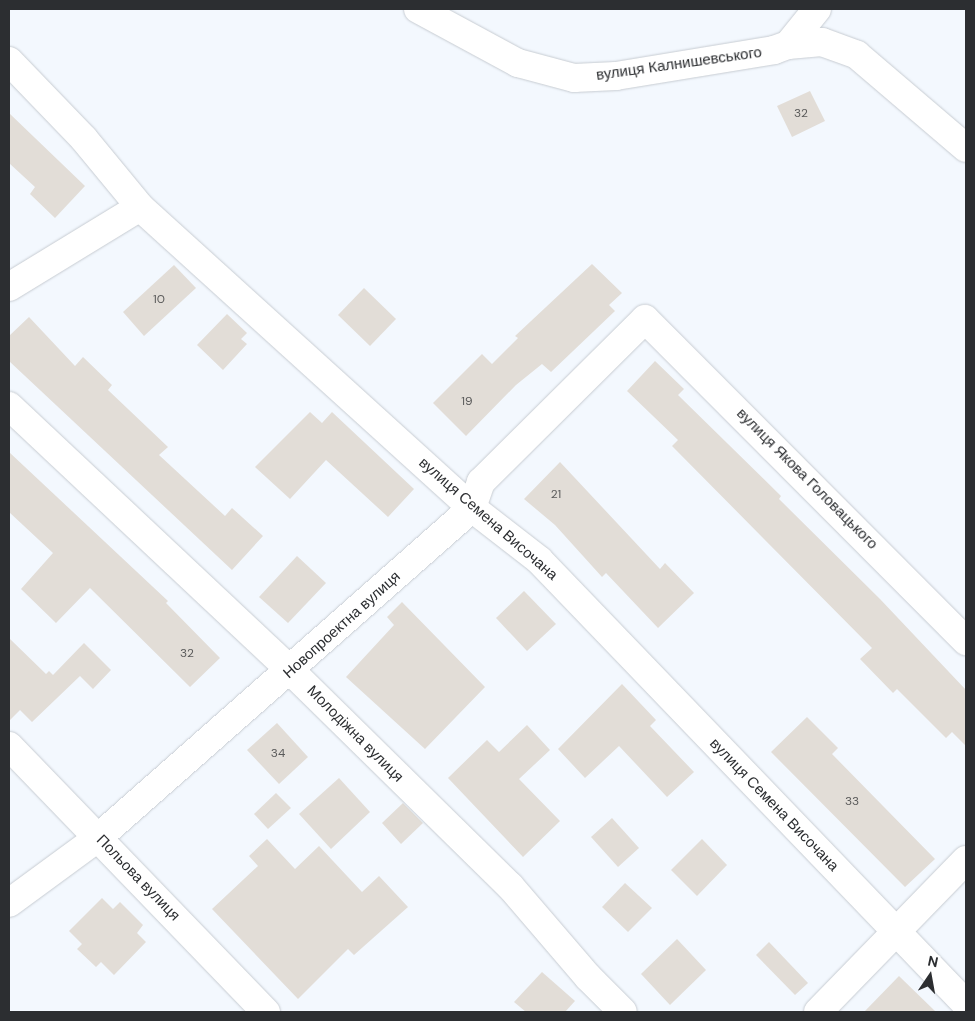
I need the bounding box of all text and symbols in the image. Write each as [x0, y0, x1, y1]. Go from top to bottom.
street label: вулиця Калнишевського [595, 43, 763, 85]
house number: 32 [794, 107, 808, 121]
house number: 10 [153, 293, 165, 307]
house number: 19 [461, 395, 473, 409]
street label: вулиця Якова Головацького [733, 405, 881, 553]
street label: вулиця Семена Височана [415, 454, 561, 584]
house number: 21 [551, 488, 561, 502]
street label: Новопроектна вулиця [280, 568, 404, 682]
house number: 32 [180, 647, 194, 661]
street label: Молодіжна вулиця [303, 682, 407, 786]
street label: вулиця Семена Височана [706, 735, 842, 875]
house number: 34 [271, 747, 285, 761]
house number: 33 [845, 795, 859, 809]
street label: Польова вулиця [92, 831, 184, 925]
north arrow [905, 951, 955, 1001]
text: N [926, 951, 940, 971]

